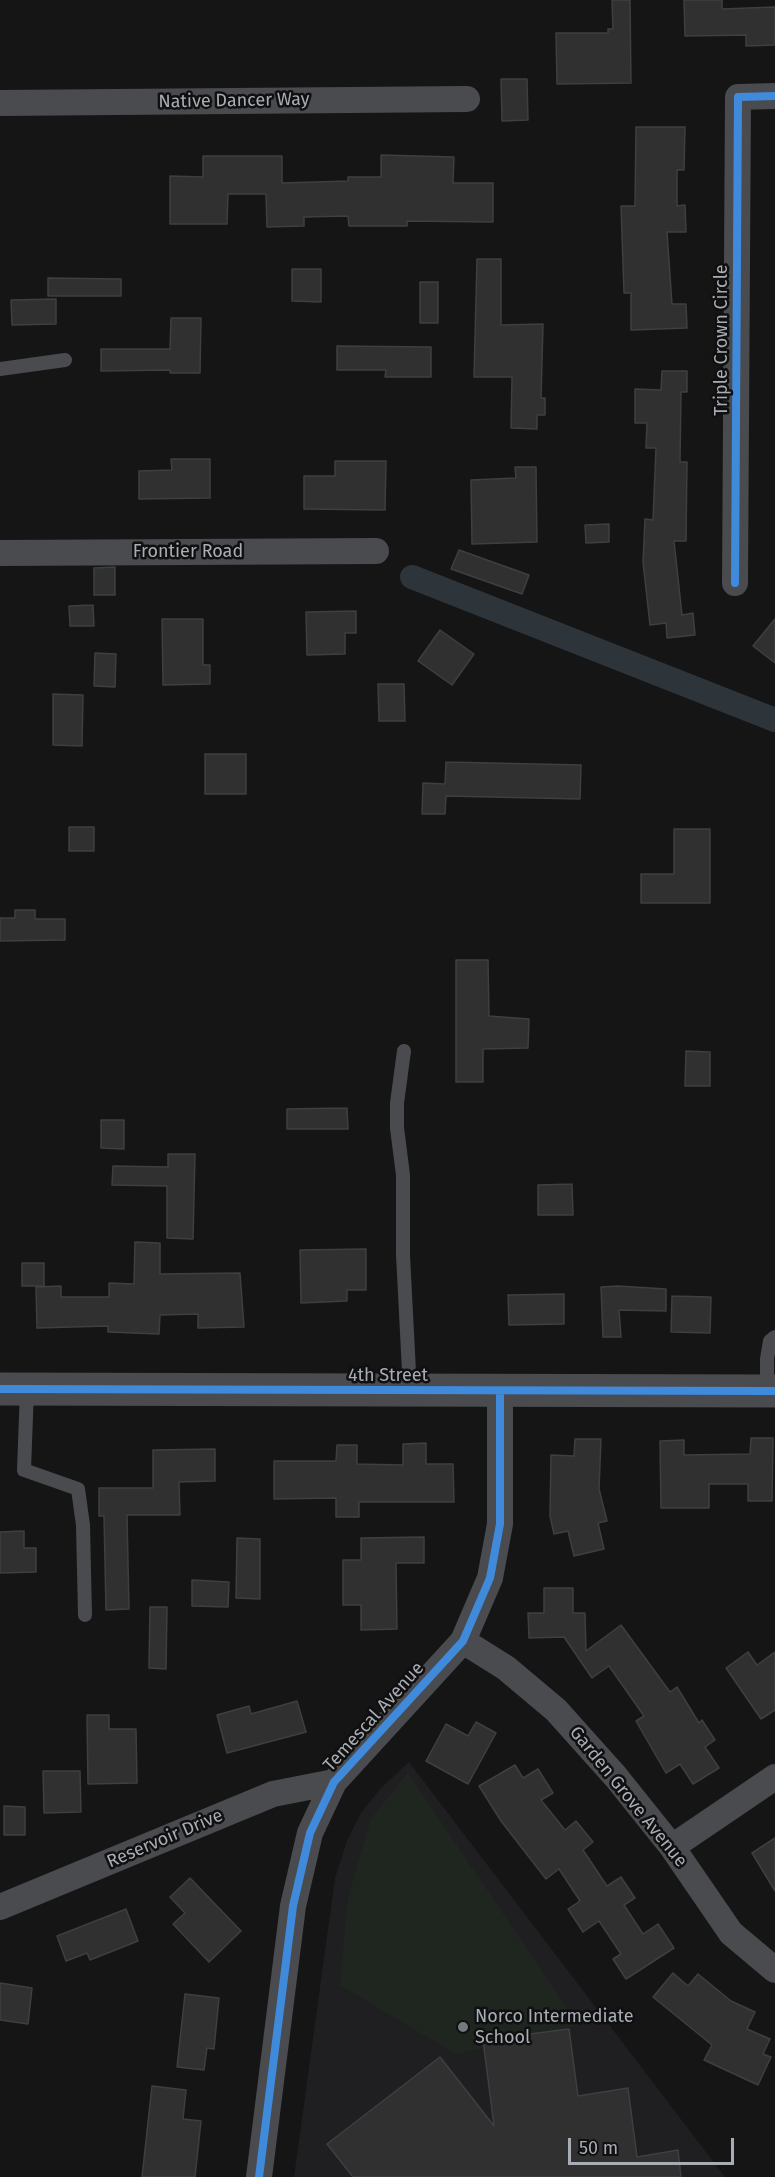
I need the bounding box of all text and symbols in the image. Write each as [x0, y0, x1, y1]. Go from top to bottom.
street label: Native Dancer Way [158, 89, 310, 113]
street label: Triple Crown Circle [711, 264, 733, 416]
street label: Frontier Road [133, 541, 243, 563]
street label: 4th Street [348, 1365, 428, 1387]
street label: Temescal Avenue [319, 1658, 429, 1776]
street label: Garden Grove Avenue [565, 1722, 691, 1872]
street label: Reservoir Drive [104, 1805, 226, 1873]
place label: Norco Intermediate School [475, 2006, 633, 2048]
marker: Norco Intermediate School [456, 2020, 470, 2034]
scale bar [571, 2126, 738, 2164]
text: 50 m [579, 2137, 618, 2159]

